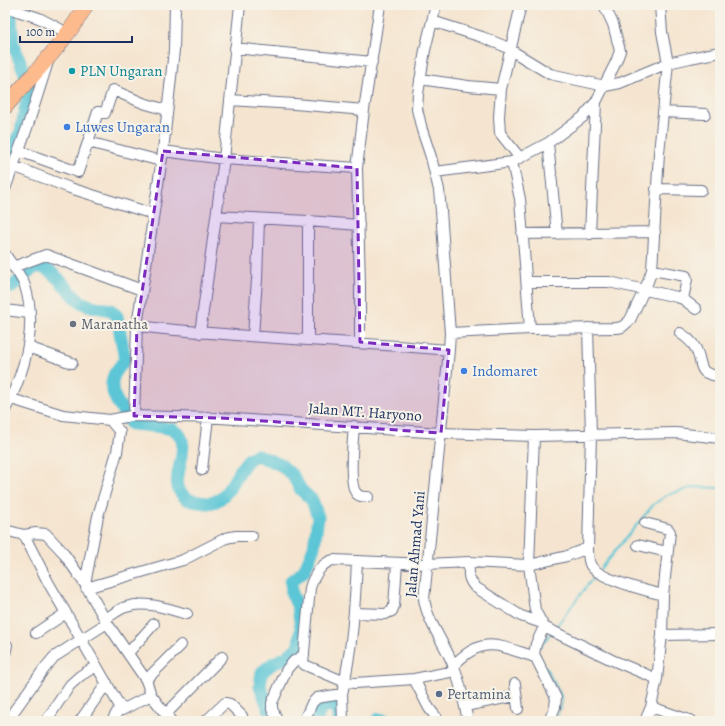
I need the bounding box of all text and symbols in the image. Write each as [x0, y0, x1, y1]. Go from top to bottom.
scale bar [20, 18, 132, 44]
text: 100 m [26, 24, 55, 40]
place label: PLN Ungaran [80, 61, 163, 81]
marker: PLN Ungaran [67, 66, 77, 76]
place label: Luwes Ungaran [75, 117, 170, 137]
marker: Luwes Ungaran [62, 122, 72, 132]
place label: Maranatha [81, 314, 148, 334]
marker: Maranatha [68, 319, 78, 329]
place label: Indomaret [472, 361, 538, 381]
marker: Indomaret [459, 366, 469, 376]
street label: Jalan MT. Haryono [308, 398, 422, 426]
street label: Jalan Ahmad Yani [400, 490, 430, 598]
place label: Pertamina [447, 684, 511, 704]
marker: Pertamina [434, 689, 444, 699]

